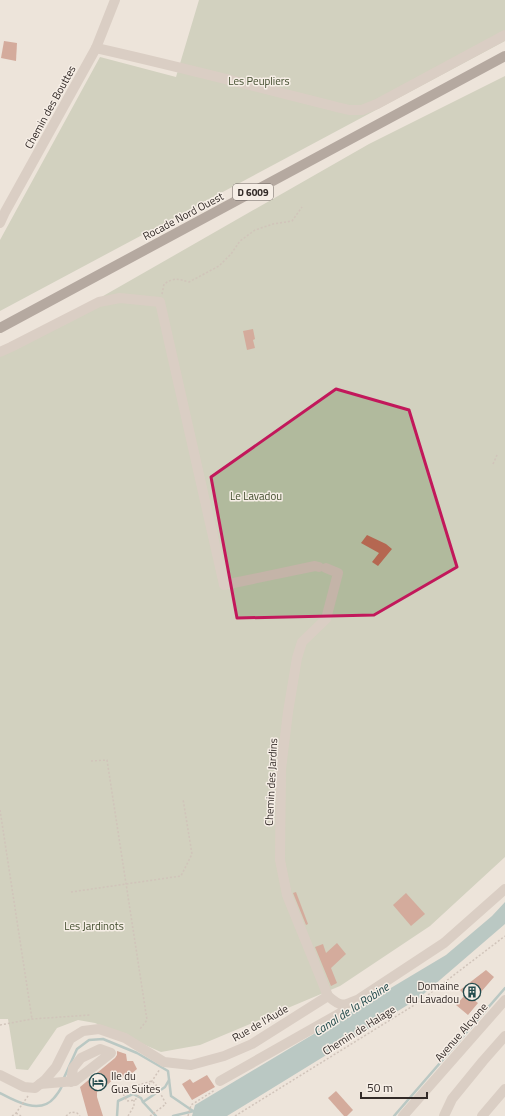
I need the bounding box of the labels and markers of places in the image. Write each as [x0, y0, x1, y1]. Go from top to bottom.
place label: Domaine du Lavadou [406, 978, 459, 1007]
building icon: Domaine du Lavadou [462, 982, 482, 1002]
place label: Ile du Gua Suites [111, 1068, 160, 1097]
hotel icon: Ile du Gua Suites [88, 1072, 108, 1092]

